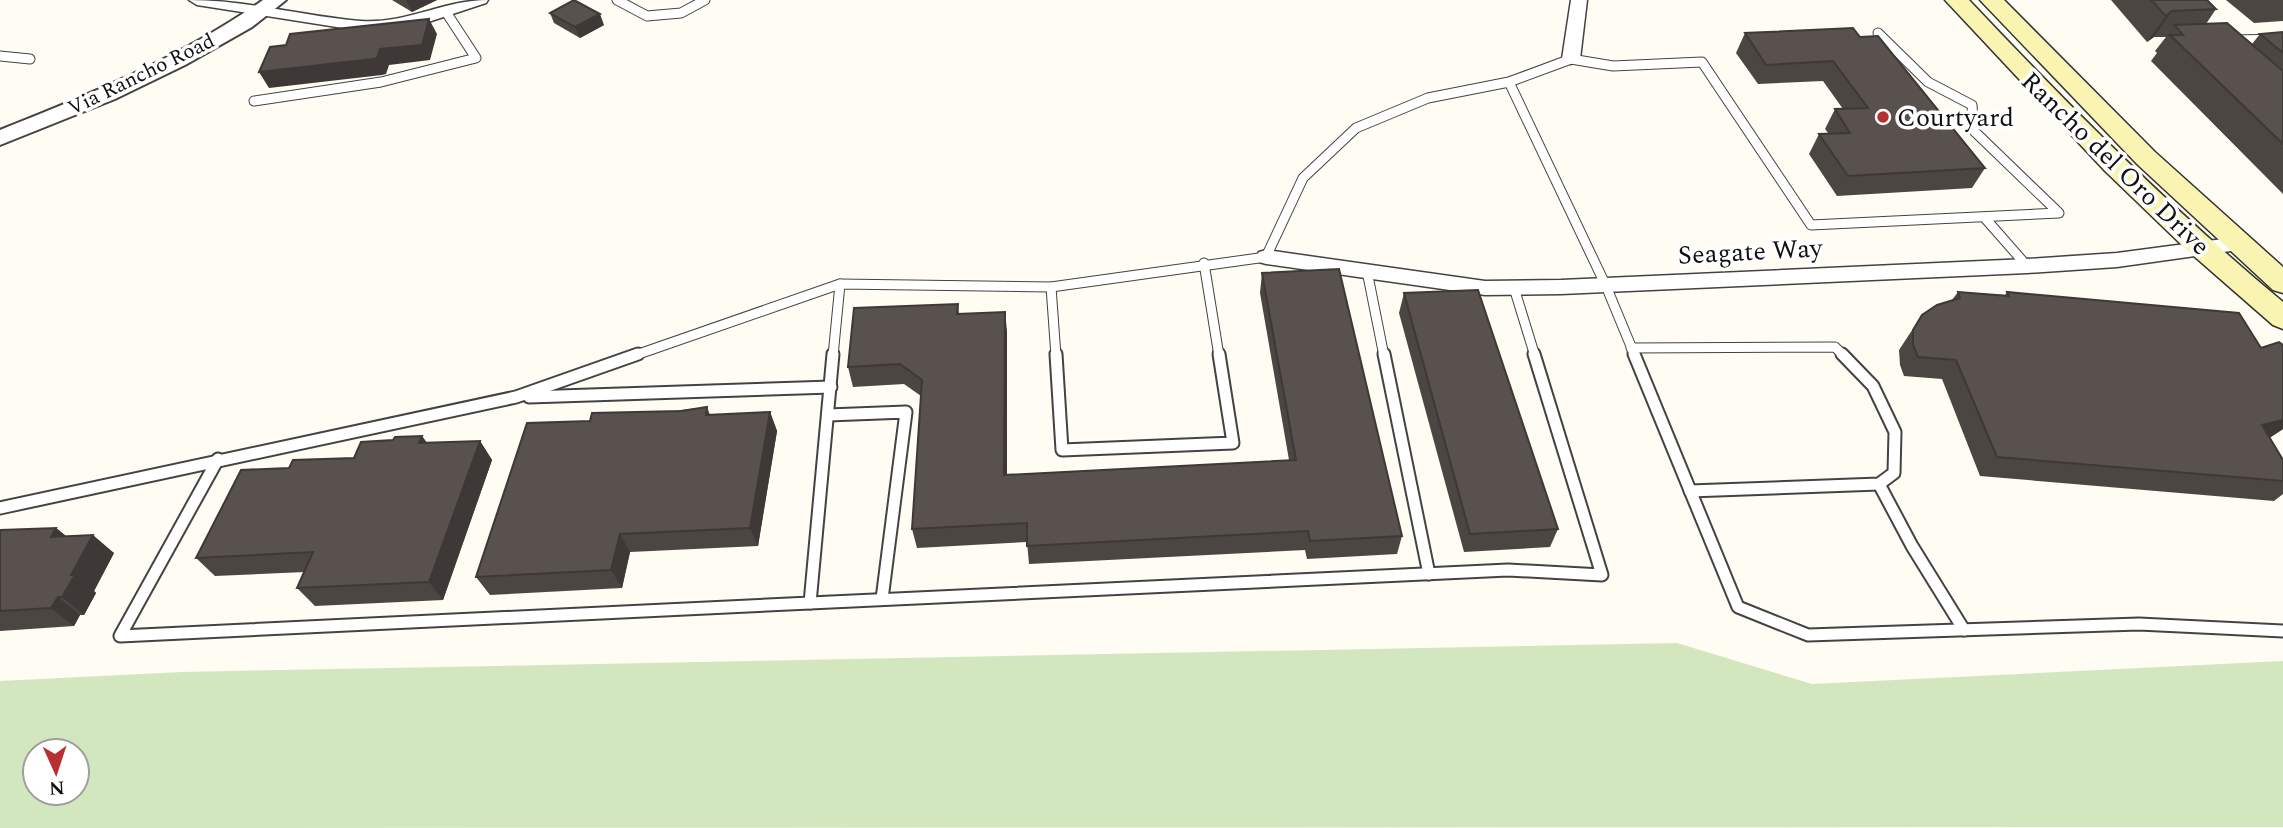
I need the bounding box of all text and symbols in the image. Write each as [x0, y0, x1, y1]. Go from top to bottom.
street label: Via Rancho Road [62, 25, 221, 124]
street label: Rancho del Oro Drive [2011, 62, 2219, 265]
place label: Courtyard [1897, 98, 2014, 138]
marker: Courtyard [1875, 109, 1891, 125]
street label: Seagate Way [1677, 228, 1825, 276]
north arrow [21, 737, 91, 807]
text: N [48, 773, 65, 802]

